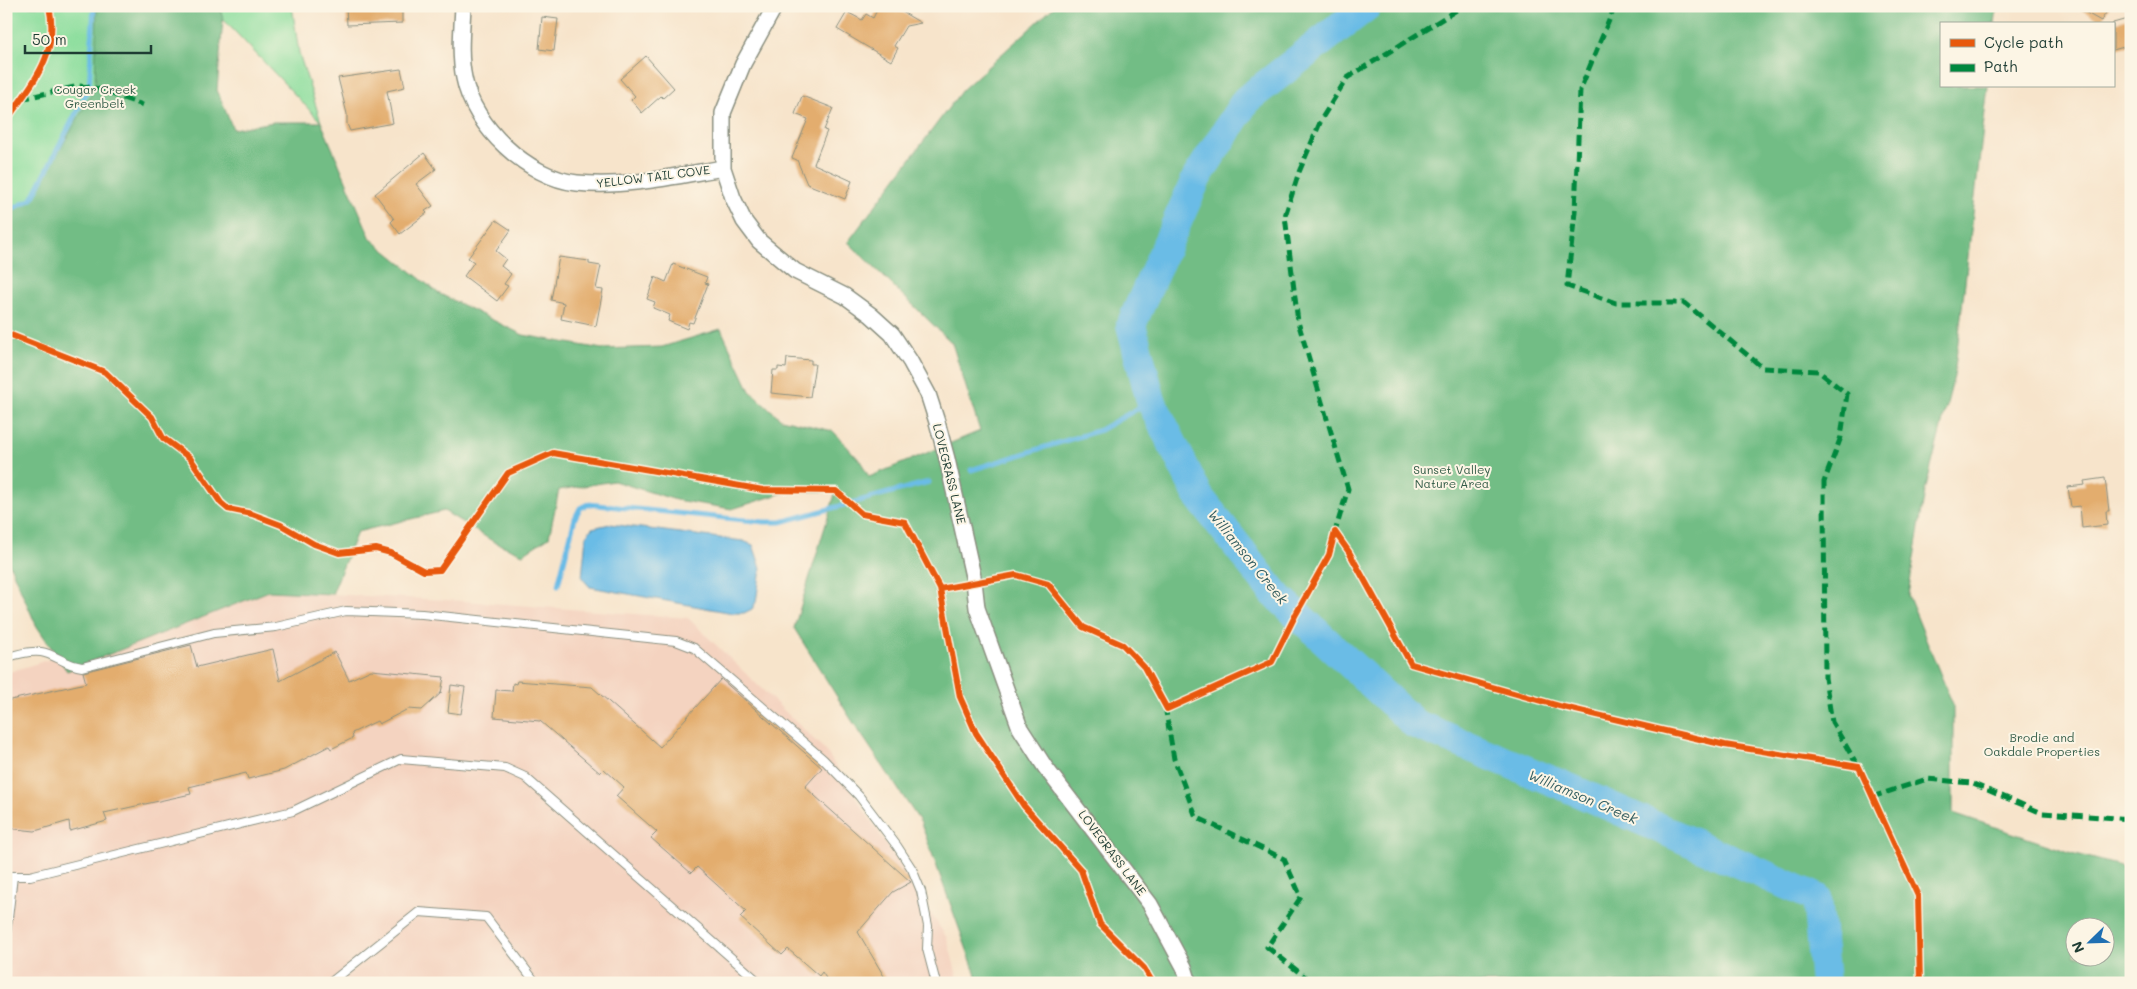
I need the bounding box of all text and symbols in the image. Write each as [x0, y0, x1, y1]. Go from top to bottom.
scale bar [25, 22, 151, 54]
legend [1940, 22, 2114, 88]
text: 50 m [32, 29, 67, 49]
text: Cycle path [1984, 32, 2063, 52]
text: Path [1984, 56, 2018, 76]
park label: Cougar Creek Greenbelt [54, 81, 136, 111]
street label: YELLOW TAIL COVE [595, 161, 711, 191]
street label: LOVEGRASS LANE [930, 422, 970, 526]
park label: Sunset Valley Nature Area [1413, 461, 1491, 491]
water label: Williamson Creek [1204, 505, 1293, 609]
park label: Brodie and Oakdale Properties [1984, 729, 2100, 759]
water label: Williamson Creek [1526, 765, 1641, 828]
street label: LOVEGRASS LANE [1075, 806, 1150, 898]
north arrow [2064, 916, 2114, 966]
text: N [2067, 939, 2088, 956]

